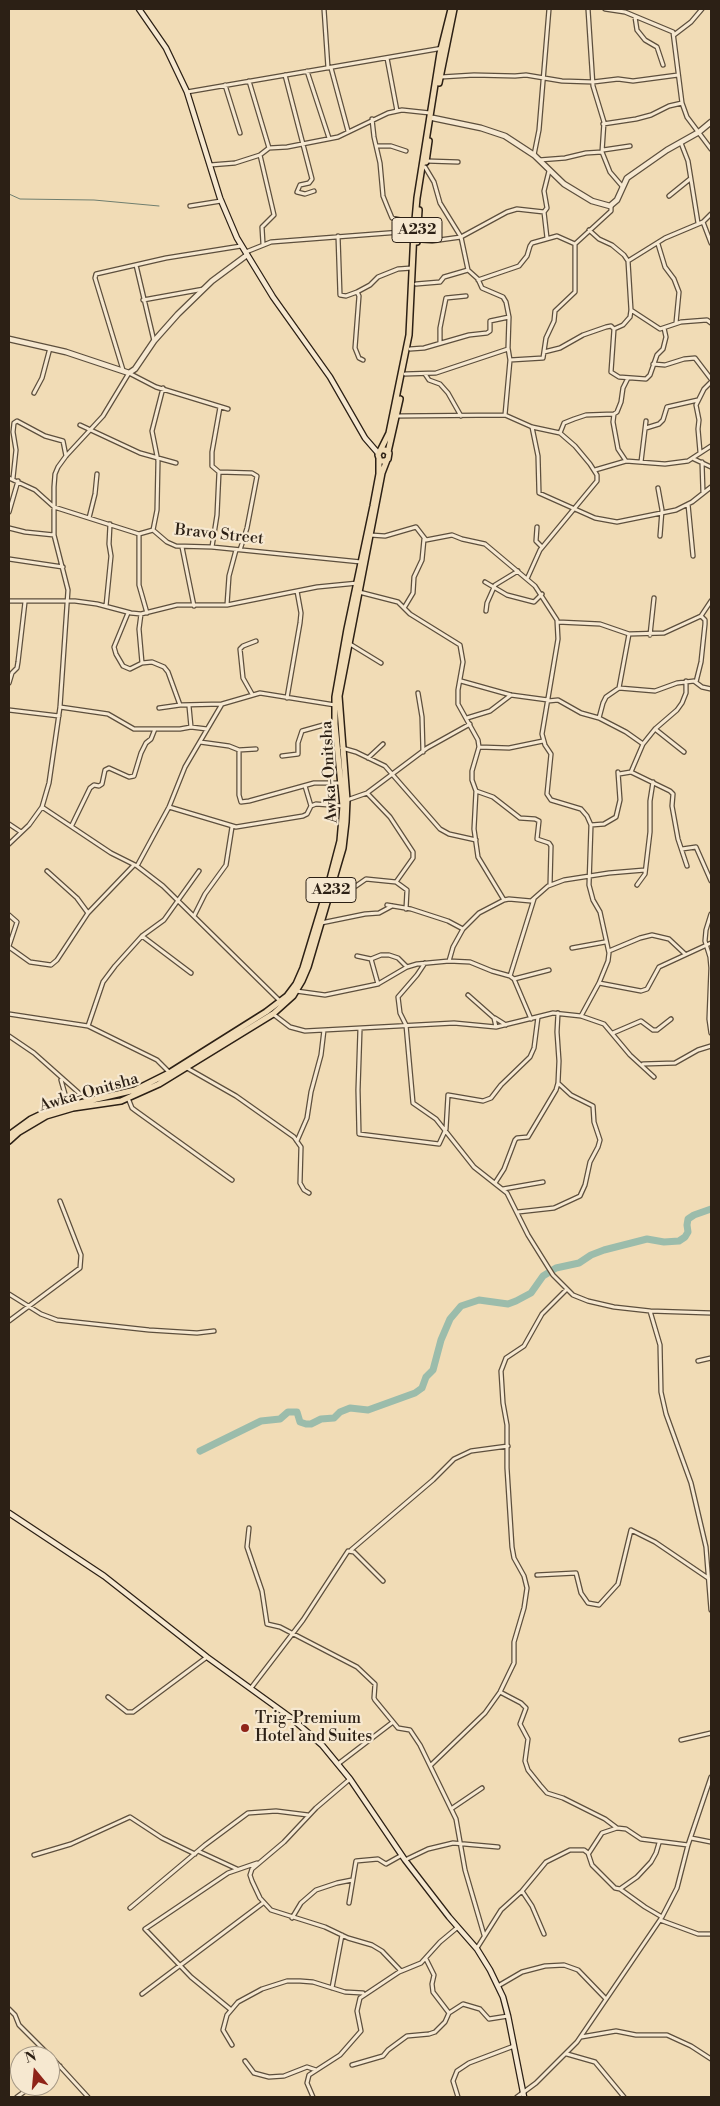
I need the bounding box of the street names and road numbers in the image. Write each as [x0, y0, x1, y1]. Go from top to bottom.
road number: A232 [392, 218, 442, 242]
street label: Bravo Street [174, 521, 264, 549]
street label: Awka-Onitsha [318, 720, 342, 824]
road number: A232 [306, 878, 356, 902]
street label: Awka-Onitsha [37, 1070, 141, 1116]

